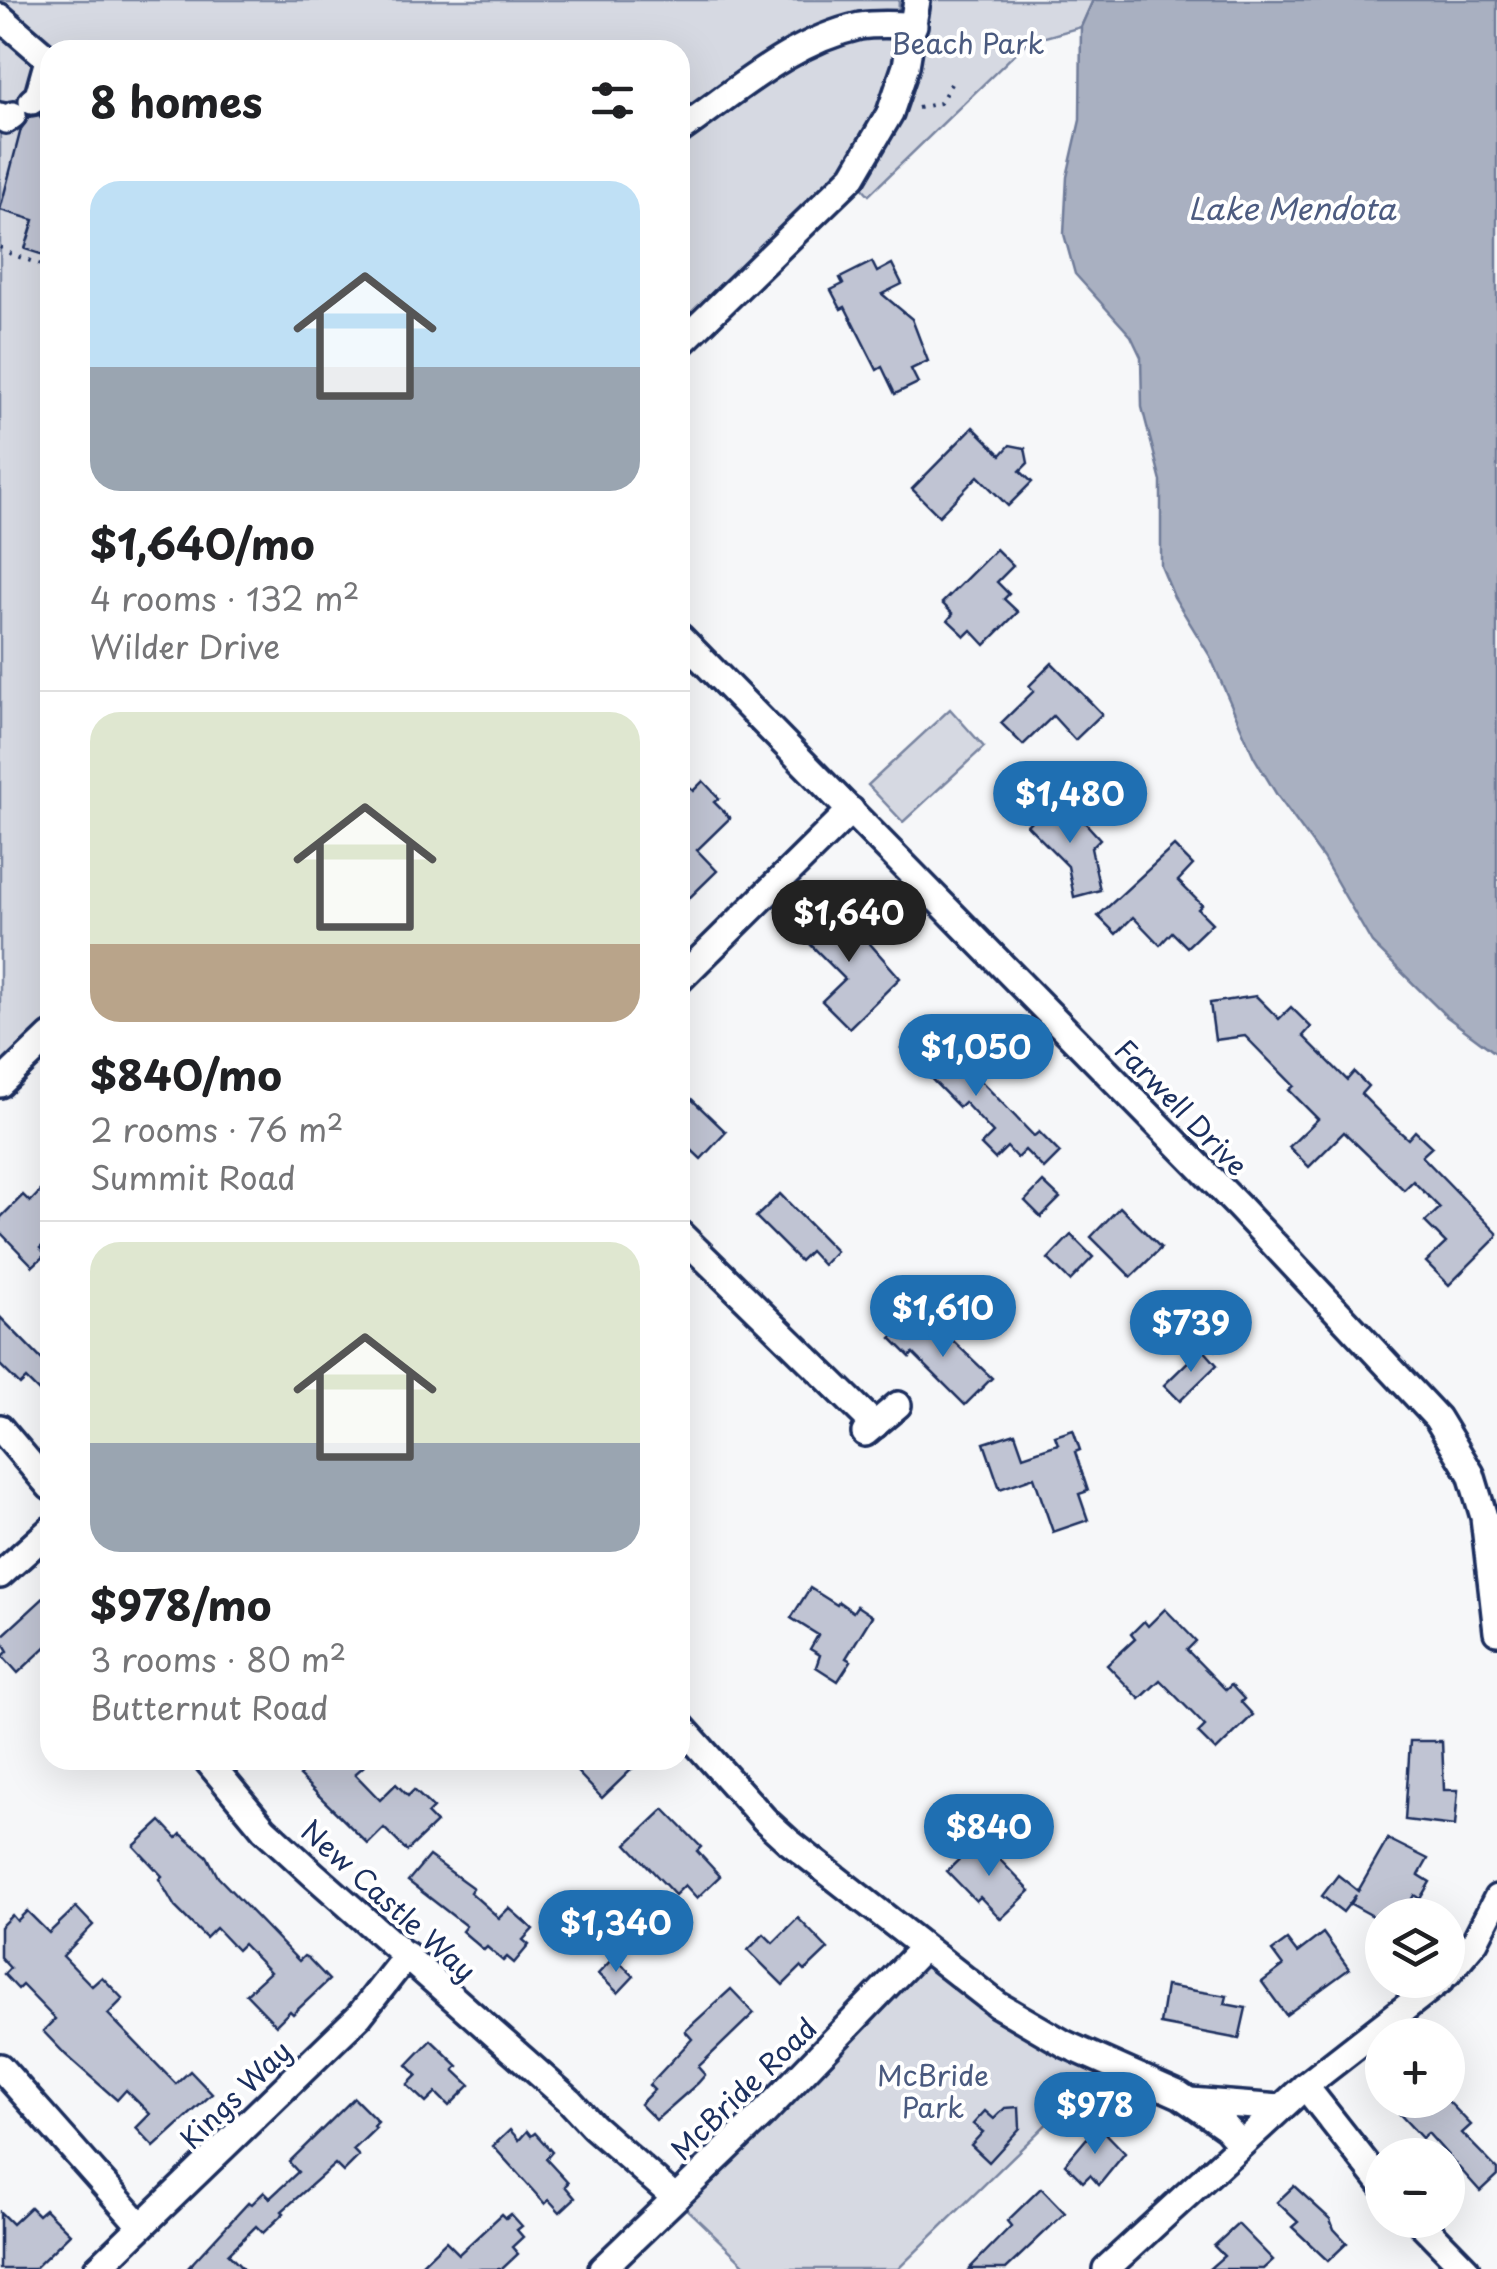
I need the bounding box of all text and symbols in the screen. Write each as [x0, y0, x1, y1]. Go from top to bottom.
park label: Beach Park [891, 21, 1045, 64]
text: 8 homes [90, 69, 263, 132]
icon: filters [585, 73, 640, 128]
water label: Lake Mendota [1188, 185, 1397, 230]
icon: home [275, 246, 455, 426]
text: $1,640/mo [90, 511, 315, 574]
text: 4 rooms · 132 m² [90, 574, 360, 622]
text: Wilder Drive [90, 622, 280, 670]
pin: $1,480 [989, 761, 1151, 846]
text: $1,480 [1015, 769, 1125, 817]
icon: home [275, 777, 455, 957]
pin: $1,640 [768, 880, 930, 965]
text: $1,640 [793, 888, 905, 936]
pin: $1,050 [895, 1014, 1057, 1099]
text: $1,050 [921, 1022, 1031, 1070]
street label: Farwell Drive [1105, 1029, 1259, 1185]
text: $840/mo [90, 1042, 282, 1105]
text: 2 rooms · 76 m² [90, 1105, 344, 1153]
text: Summit Road [90, 1153, 296, 1201]
pin: $1,610 [862, 1275, 1024, 1360]
text: $1,610 [892, 1283, 994, 1331]
pin: $739 [1132, 1290, 1250, 1375]
text: $739 [1152, 1298, 1230, 1346]
icon: home [275, 1307, 455, 1487]
text: $978/mo [90, 1572, 271, 1635]
text: 3 rooms · 80 m² [90, 1635, 346, 1683]
text: Butternut Road [90, 1683, 329, 1731]
pin: $840 [930, 1794, 1048, 1879]
text: $840 [946, 1802, 1032, 1850]
street label: New Castle Way [292, 1809, 486, 1991]
pin: $1,340 [535, 1890, 697, 1975]
text: $1,340 [560, 1898, 672, 1946]
map controls [1365, 1898, 1465, 2238]
button: layers [1365, 1898, 1465, 1998]
street label: McBride Road [660, 2007, 826, 2169]
button: + [1365, 2018, 1465, 2118]
street label: Kings Way [170, 2030, 300, 2158]
park label: McBride Park [877, 2053, 989, 2128]
pin: $978 [1036, 2072, 1154, 2157]
text: $978 [1056, 2080, 1134, 2128]
button: − [1365, 2138, 1465, 2238]

